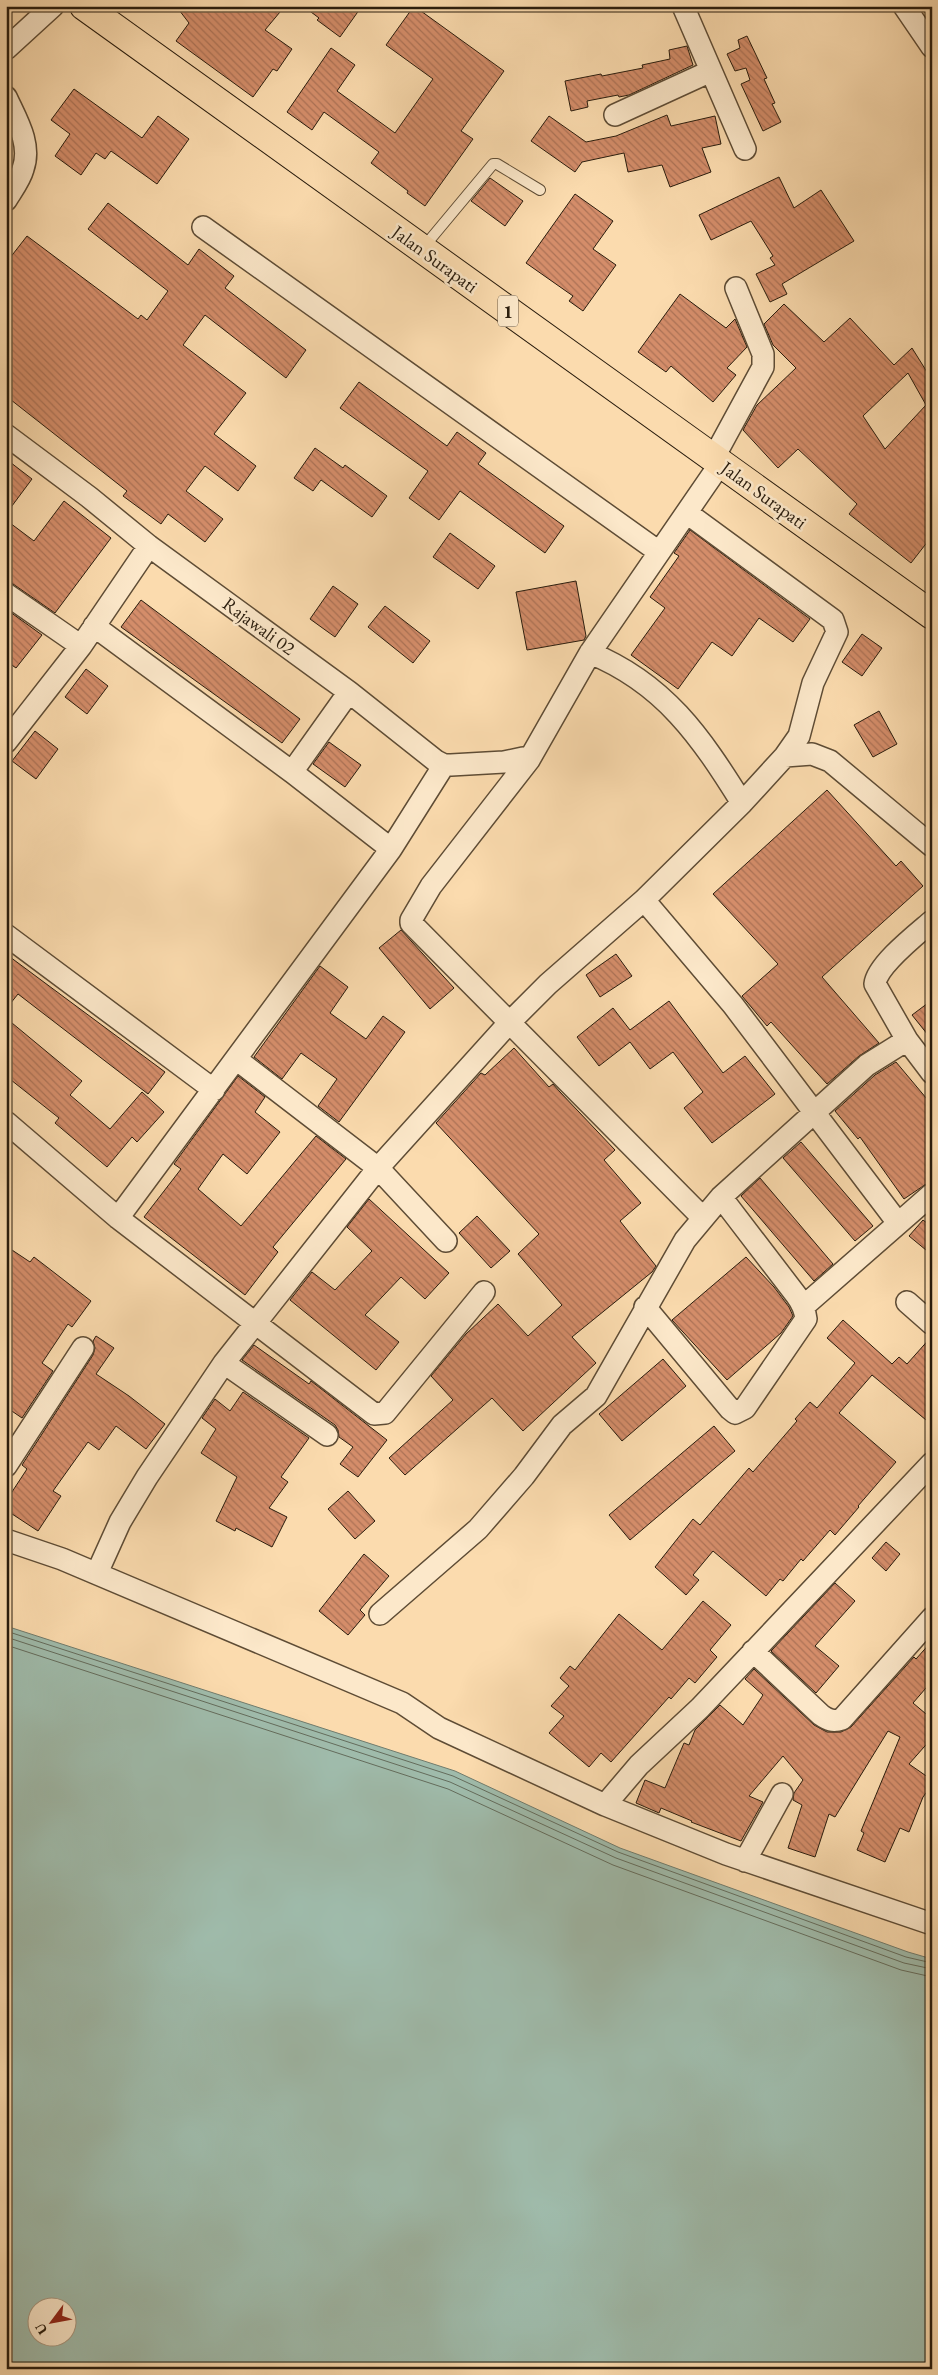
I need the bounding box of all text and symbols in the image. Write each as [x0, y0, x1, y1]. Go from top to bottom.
street label: Jalan Surapati [385, 218, 483, 299]
road number: 1 [498, 296, 518, 326]
street label: Jalan Surapati [714, 454, 812, 535]
street label: Rajawali 02 [218, 591, 300, 661]
north arrow [28, 2298, 78, 2348]
text: U [30, 2319, 51, 2338]

